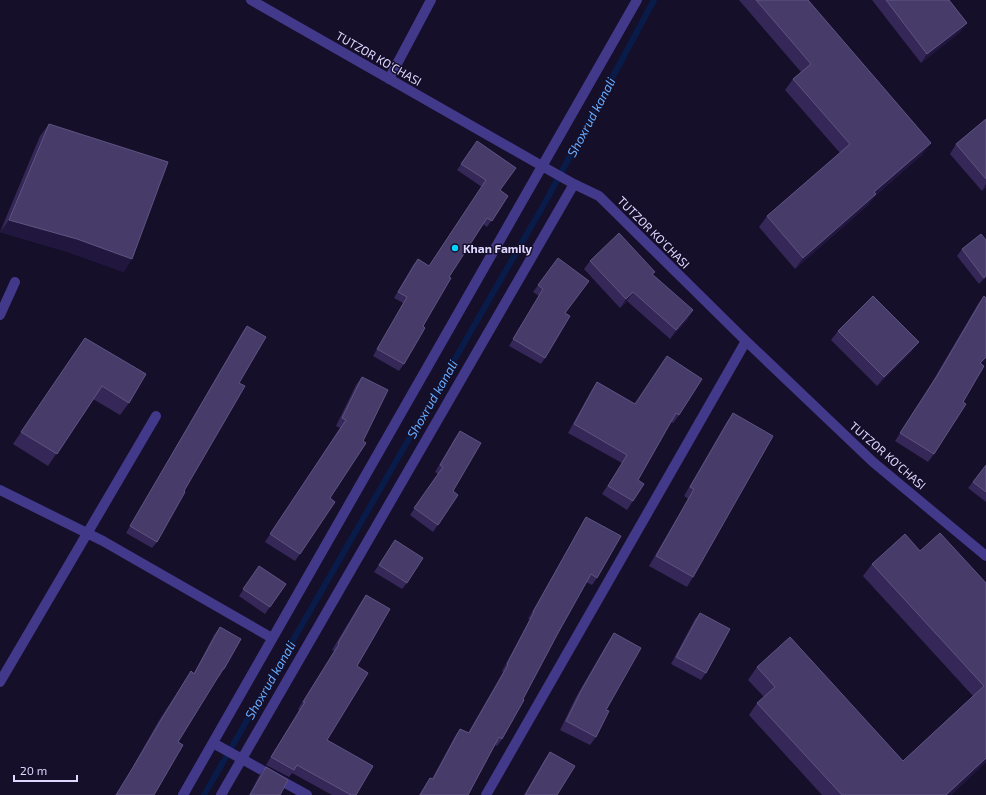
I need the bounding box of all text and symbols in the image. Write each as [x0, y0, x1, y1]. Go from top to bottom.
street label: TUTZOR KO'CHASI [334, 28, 424, 88]
water label: Shoxrud kanali [563, 74, 619, 160]
street label: TUTZOR KO'CHASI [615, 193, 693, 271]
place label: Khan Family [463, 241, 532, 256]
marker: Khan Family [450, 243, 460, 253]
water label: Shoxrud kanali [403, 357, 461, 441]
street label: TUTZOR KO'CHASI [847, 418, 929, 492]
water label: Shoxrud kanali [241, 638, 299, 722]
scale bar [14, 757, 77, 783]
text: 20 m [20, 763, 47, 777]

